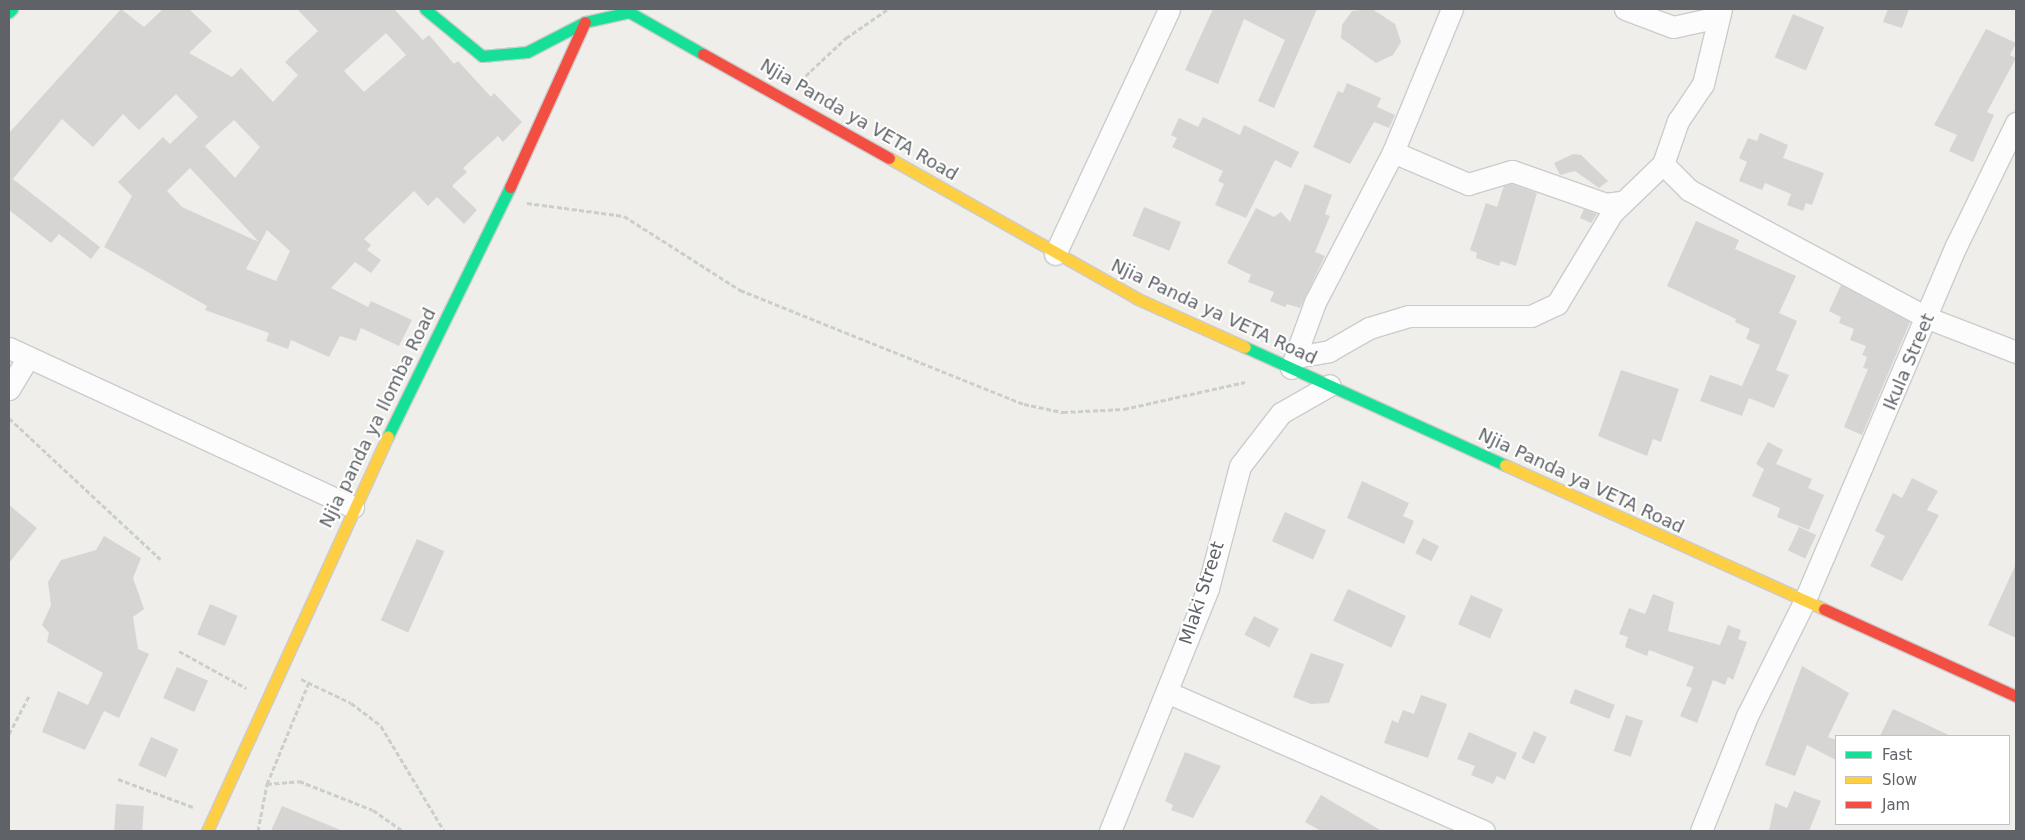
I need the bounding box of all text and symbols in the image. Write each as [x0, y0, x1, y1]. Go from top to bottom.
street label: Njia Panda ya VETA Road [756, 54, 962, 186]
street label: Njia Panda ya VETA Road [1108, 255, 1320, 369]
street label: Njia panda ya Ilomba Road [315, 305, 441, 531]
street label: Ikula Street [1879, 310, 1939, 414]
street label: Njia Panda ya VETA Road [1475, 424, 1687, 538]
street label: Mlaki Street [1175, 539, 1229, 647]
legend [1835, 735, 2010, 825]
text: Fast [1882, 746, 1912, 764]
text: Slow [1882, 771, 1917, 789]
text: Jam [1882, 796, 1910, 814]

